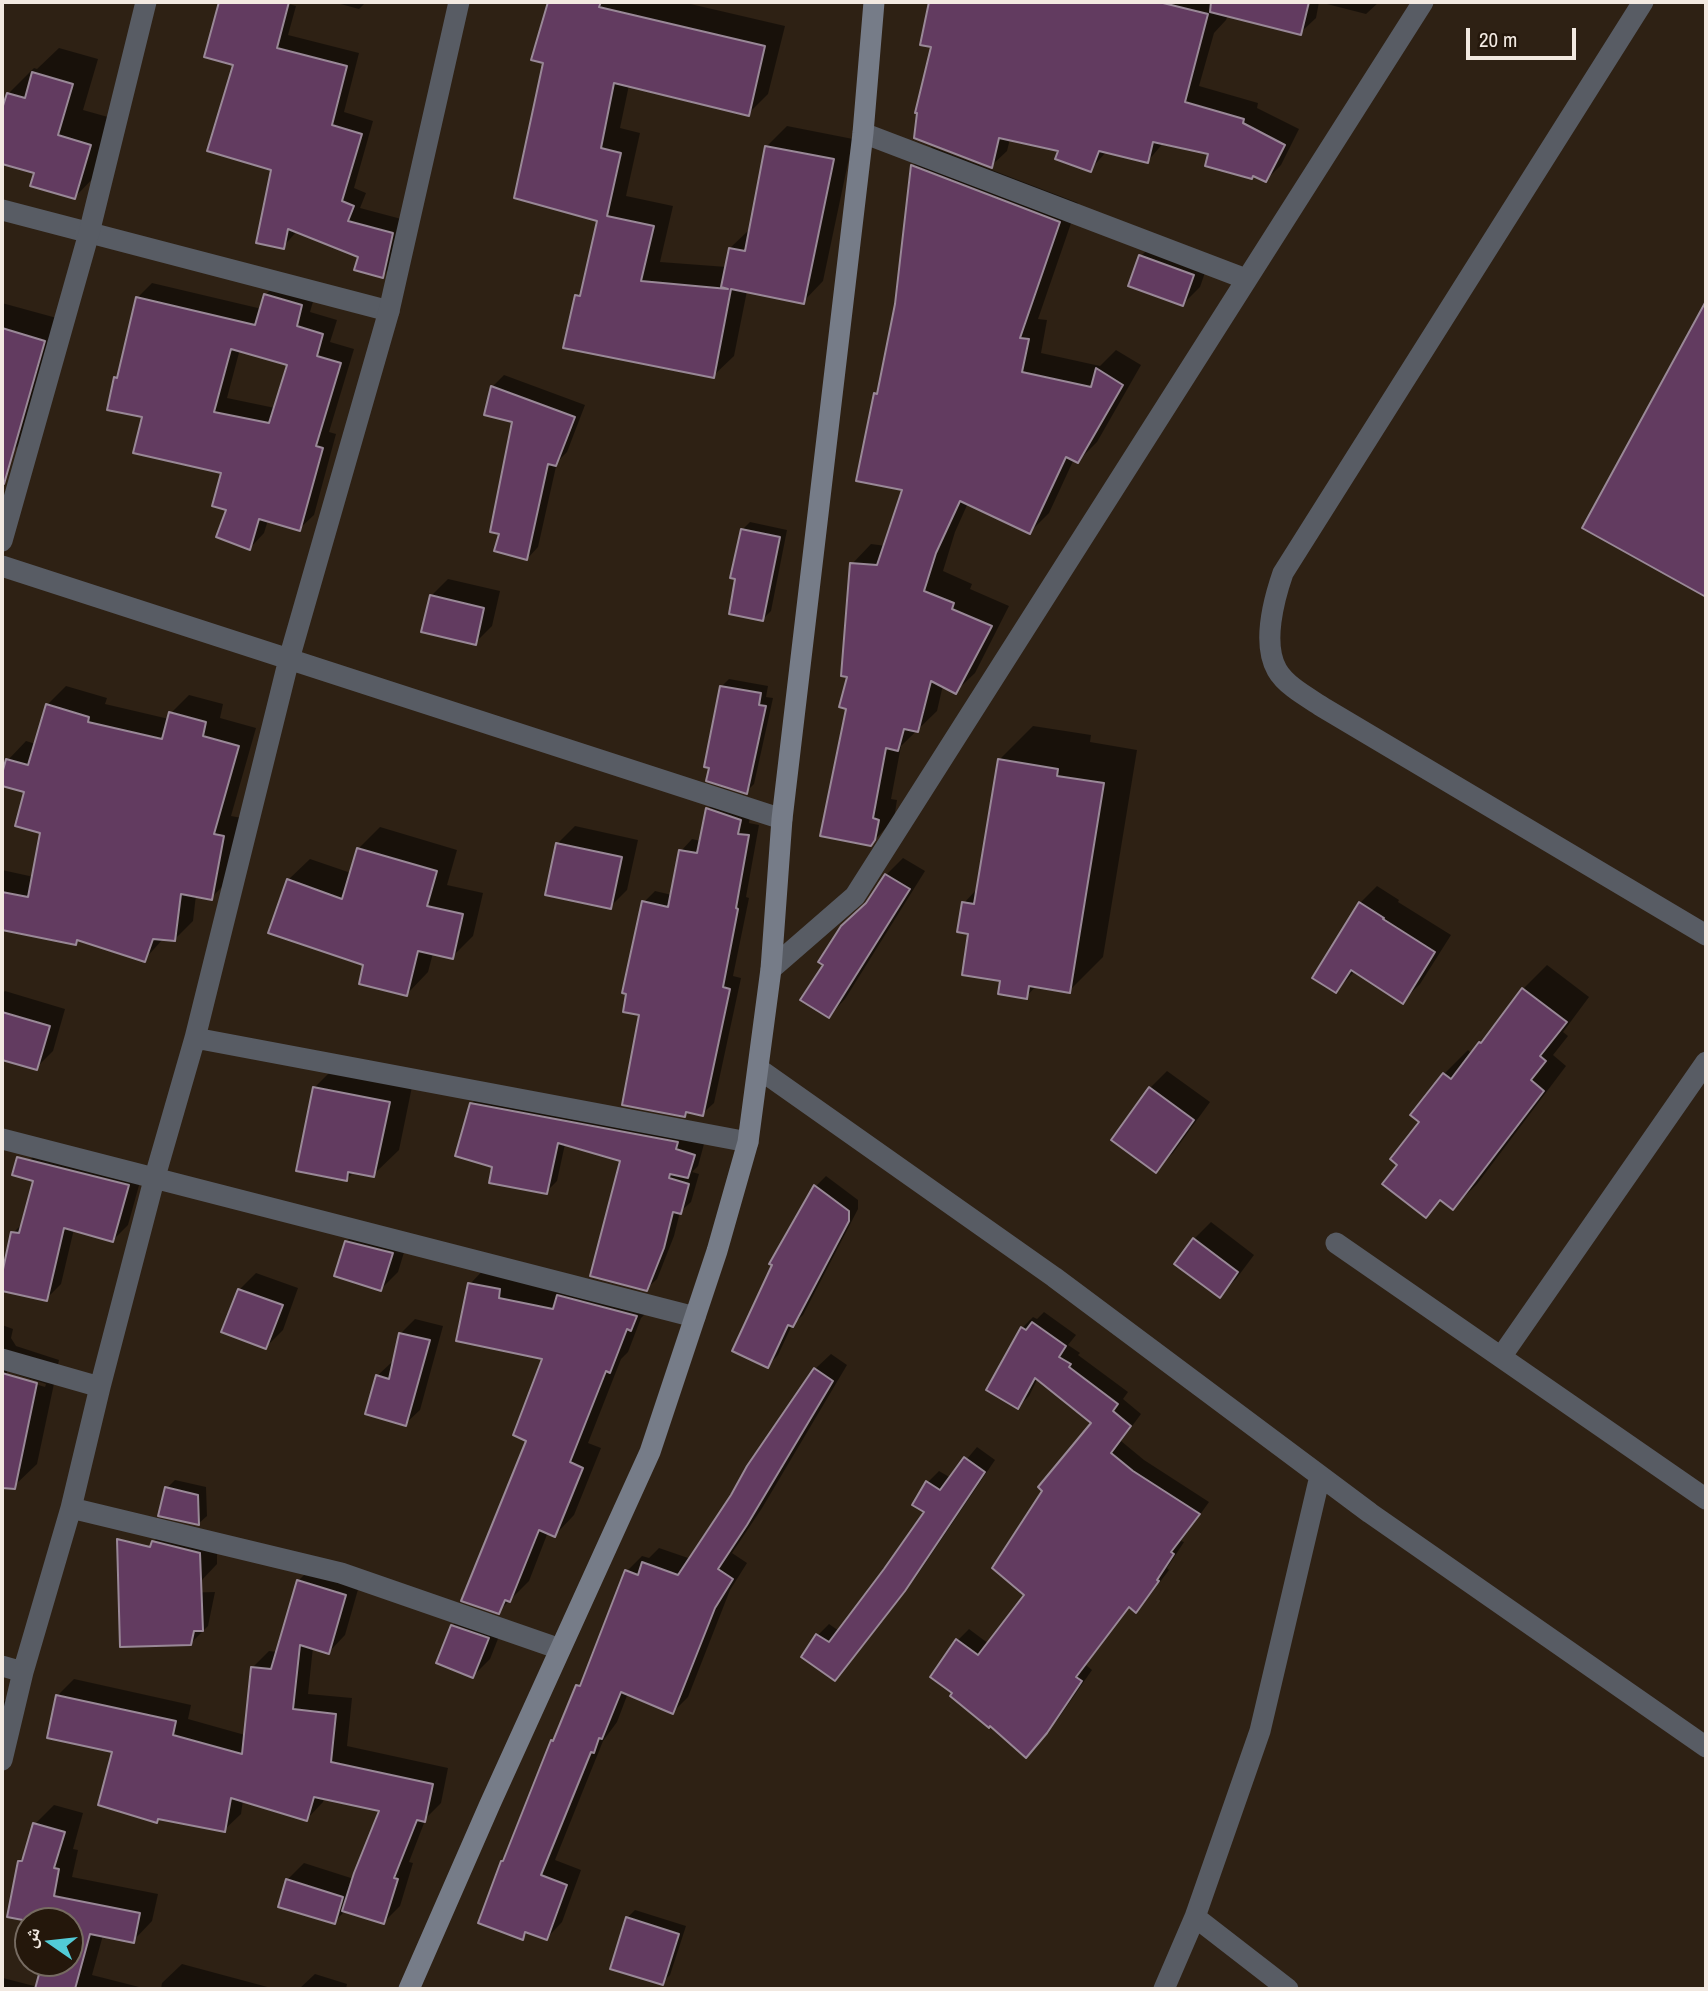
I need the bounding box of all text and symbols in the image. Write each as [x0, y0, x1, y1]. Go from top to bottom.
scale bar [1470, 14, 1580, 58]
text: 20 m [1479, 25, 1517, 54]
north arrow [14, 1907, 84, 1977]
text: ش [16, 1924, 46, 1950]

